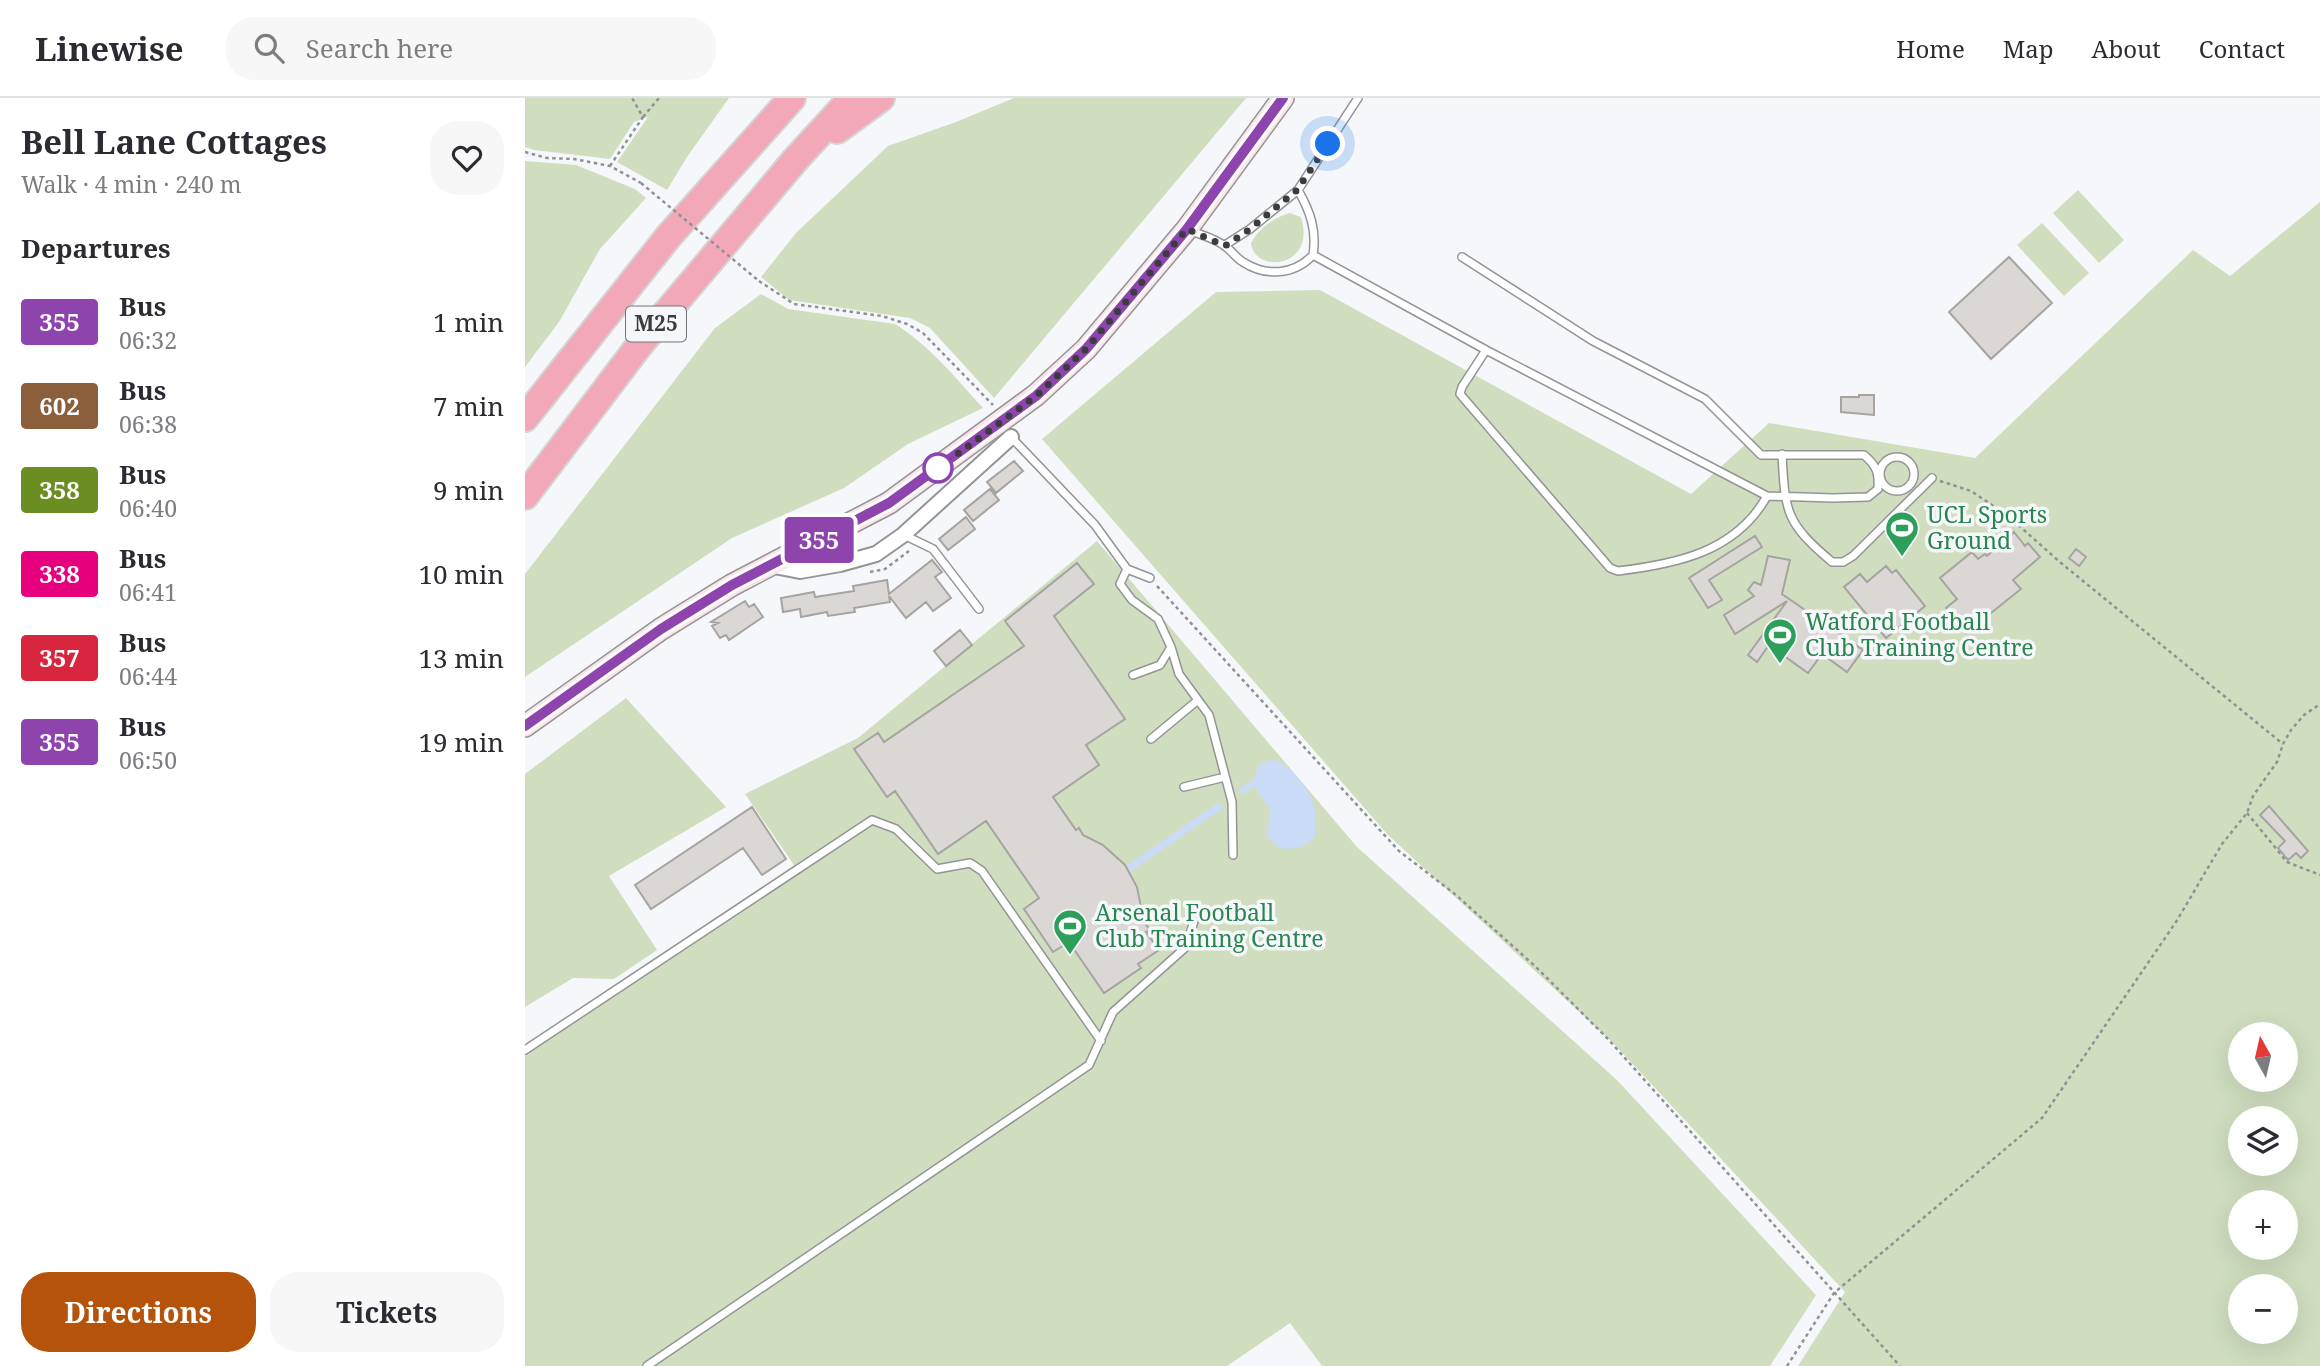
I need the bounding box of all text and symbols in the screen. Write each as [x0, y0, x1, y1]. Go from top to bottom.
search box [226, 17, 716, 80]
text: Linewise [35, 26, 184, 71]
icon: search [250, 29, 288, 67]
text: Search here [306, 30, 453, 66]
text: Home [1896, 32, 1965, 65]
text: Map [2003, 32, 2054, 65]
text: About [2092, 32, 2161, 65]
text: Contact [2199, 32, 2285, 65]
text: Bell Lane Cottages [21, 119, 327, 164]
button: heart [430, 121, 504, 195]
your location [1310, 126, 1345, 161]
text: Walk · 4 min · 240 m [21, 168, 241, 200]
text: Departures [21, 230, 171, 266]
text: Bus [119, 288, 166, 324]
text: 1 min [433, 304, 504, 340]
text: 355 [39, 305, 80, 338]
road number: M25 [626, 306, 686, 342]
text: 06:32 [119, 324, 177, 356]
text: Bus [119, 372, 166, 408]
text: 7 min [433, 388, 504, 424]
text: 602 [39, 389, 80, 422]
text: 06:38 [119, 408, 177, 440]
unlabelled marker [923, 453, 953, 483]
text: Bus [119, 456, 166, 492]
text: 9 min [433, 472, 504, 508]
text: 358 [39, 473, 80, 506]
text: 06:40 [119, 492, 177, 524]
place label: UCL Sports Ground [1927, 498, 2047, 556]
sports icon: UCL Sports Ground [1883, 509, 1921, 558]
line badge: 355 [779, 517, 859, 563]
text: 355 [799, 523, 839, 556]
text: Bus [119, 540, 166, 576]
text: 10 min [419, 556, 504, 592]
text: 338 [39, 557, 80, 590]
text: 06:41 [119, 576, 177, 608]
place label: Watford Football Club Training Centre [1805, 605, 2034, 663]
sports icon: Watford Football Club Training Centre [1761, 616, 1799, 665]
text: Bus [119, 624, 166, 660]
text: 13 min [419, 640, 504, 676]
text: 357 [39, 641, 80, 674]
text: 06:44 [119, 660, 177, 692]
text: Bus [119, 708, 166, 744]
text: 19 min [419, 724, 504, 760]
text: 355 [39, 725, 80, 758]
text: 06:50 [119, 744, 177, 776]
place label: Arsenal Football Club Training Centre [1095, 896, 1324, 954]
sports icon: Arsenal Football Club Training Centre [1051, 907, 1089, 956]
north arrow [2228, 1022, 2298, 1092]
map controls [2228, 1022, 2298, 1344]
button: layers [2228, 1106, 2298, 1176]
button: + [2228, 1190, 2298, 1260]
button: Directions [21, 1272, 256, 1352]
button: Tickets [270, 1272, 504, 1352]
button: − [2228, 1274, 2298, 1344]

